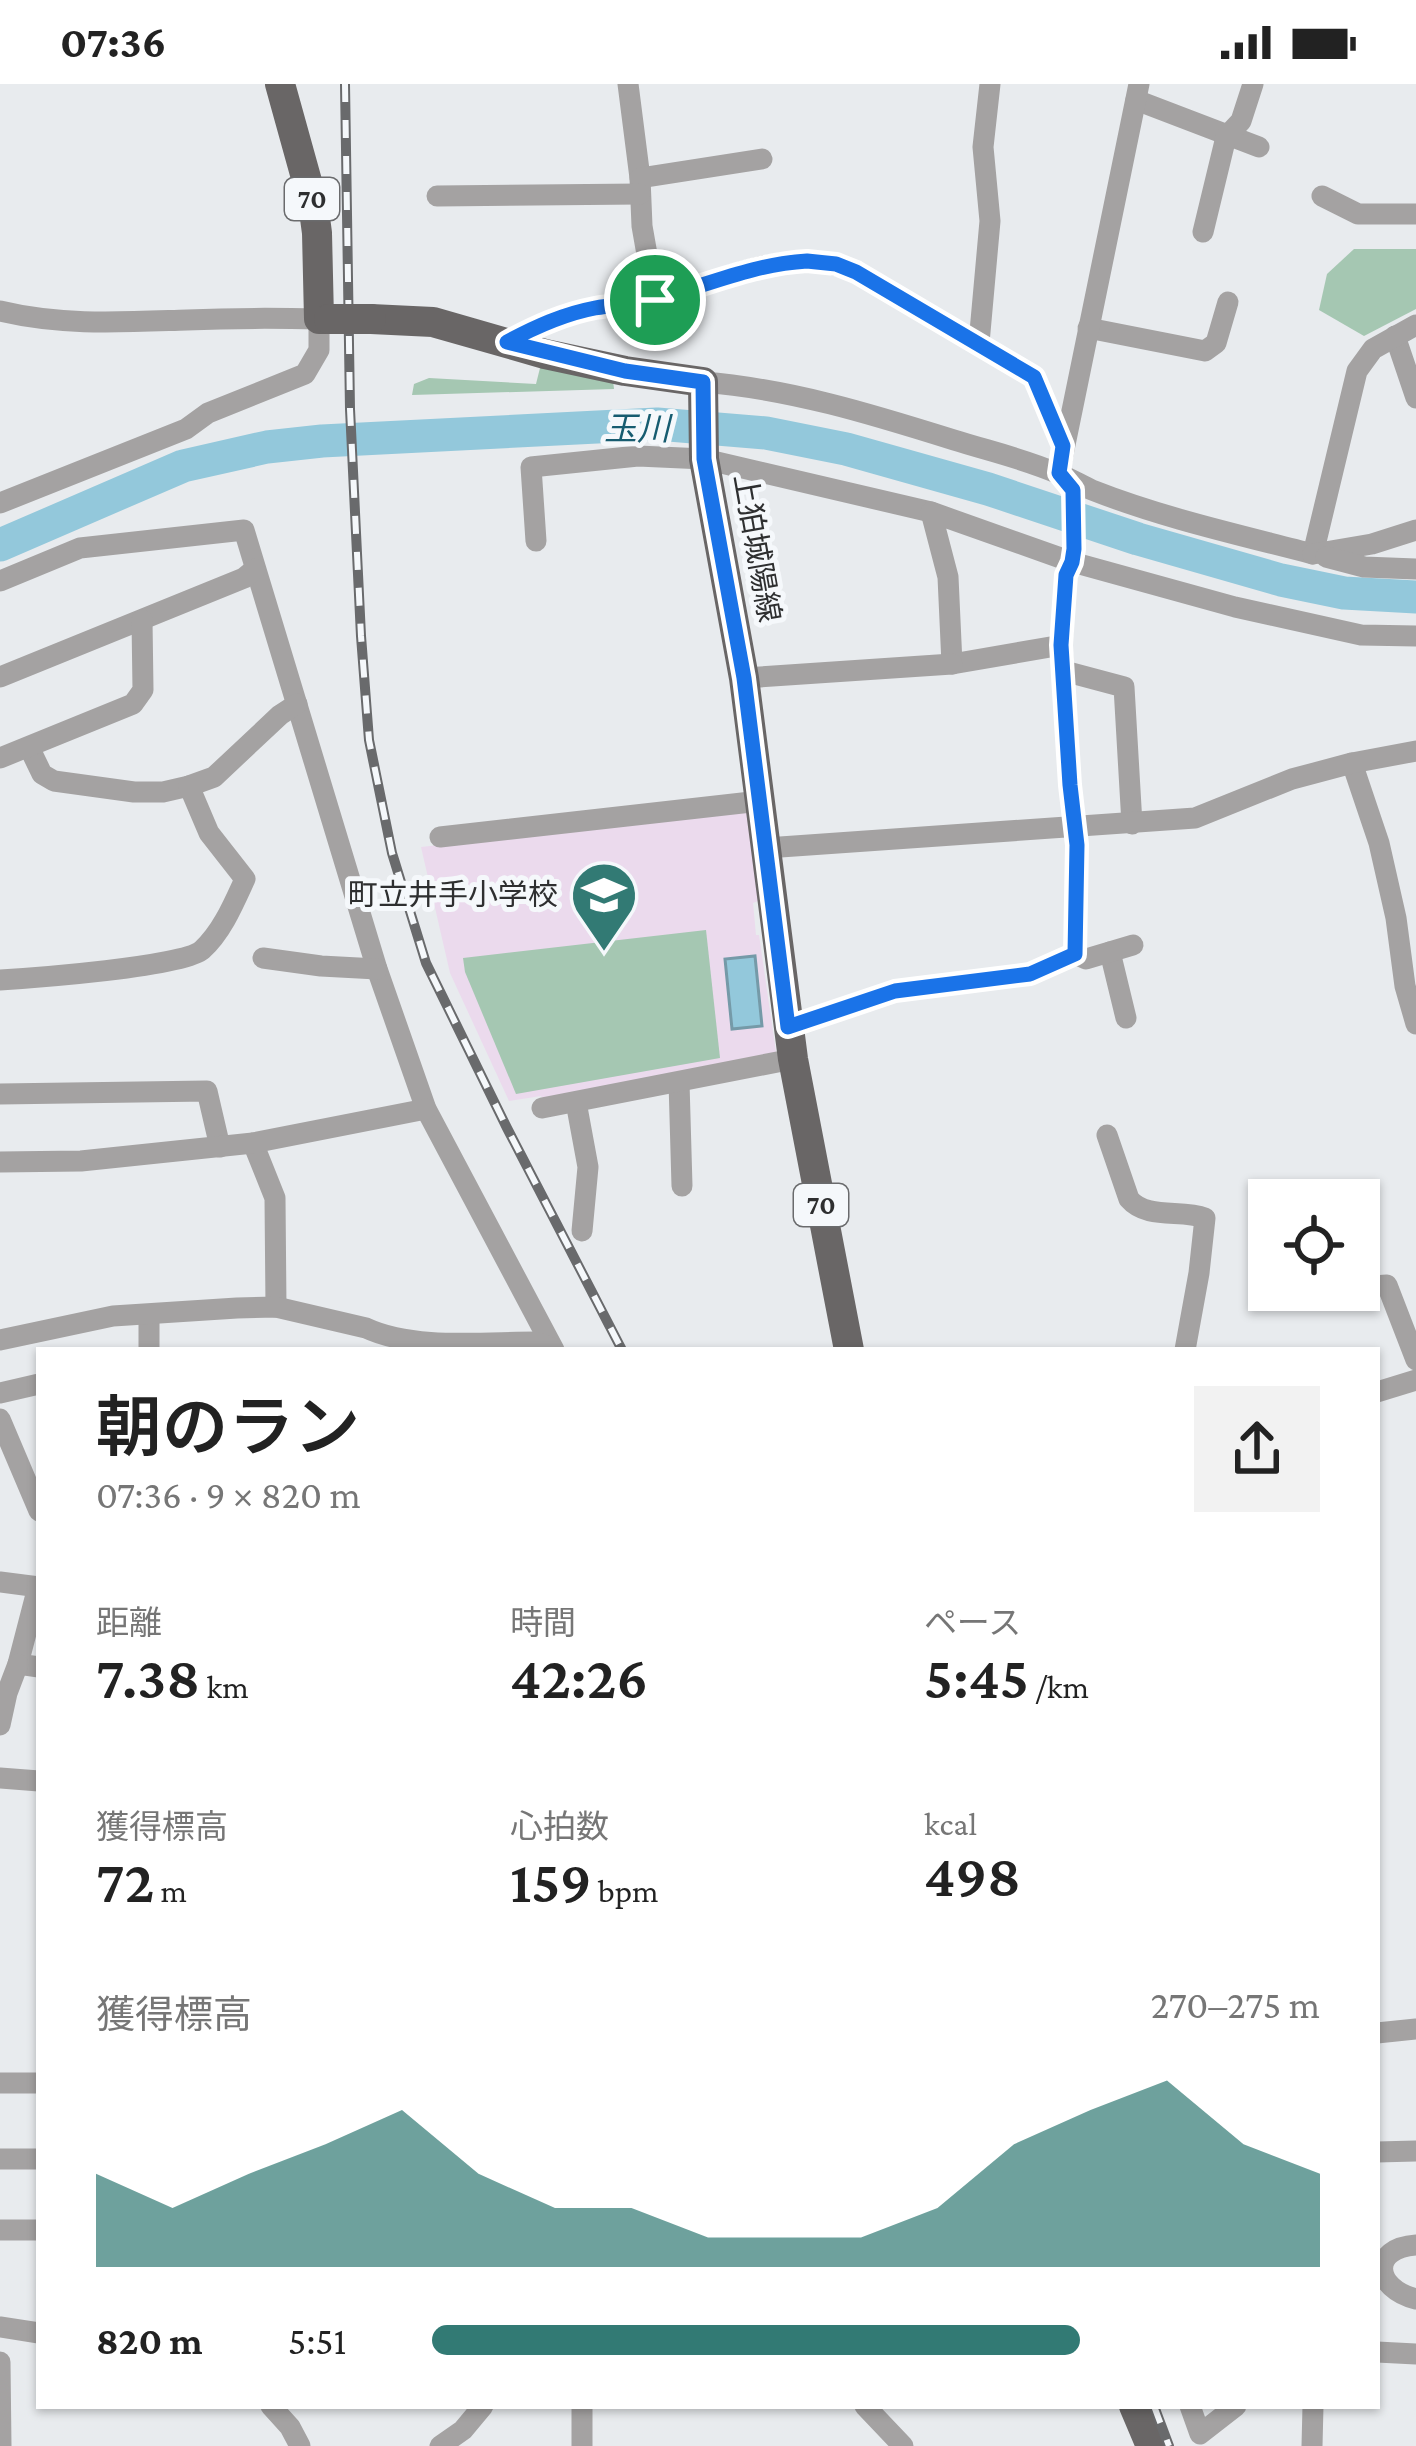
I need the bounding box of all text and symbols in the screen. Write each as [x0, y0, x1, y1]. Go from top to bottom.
text: 07:36 [60, 17, 166, 67]
road number: 70 [285, 178, 339, 220]
pin [604, 249, 706, 351]
icon: arrive [622, 267, 688, 333]
water label: 玉川 [604, 410, 673, 447]
street label: 上狛城陽線 [728, 471, 787, 625]
school or university icon: 町立井手小学校 [569, 860, 639, 954]
place label: 町立井手小学校 [348, 878, 558, 911]
map controls [1248, 1179, 1380, 1311]
button: locate [1248, 1179, 1380, 1311]
road number: 70 [794, 1184, 848, 1226]
button: share [1194, 1386, 1320, 1512]
text: 朝のラン [96, 1391, 360, 1464]
text: 07:36 · 9 × 820 m [96, 1473, 361, 1516]
text: 距離 [96, 1604, 162, 1641]
text: 時間 [510, 1604, 576, 1641]
text: ペース [924, 1604, 1021, 1641]
text: 7.38 [96, 1644, 200, 1711]
text: 42:26 [510, 1644, 648, 1711]
text: 5:45 [924, 1644, 1029, 1711]
text: km [200, 1668, 249, 1705]
text: /km [1029, 1668, 1089, 1705]
text: kcal [924, 1805, 977, 1842]
text: 獲得標高 [96, 1808, 228, 1845]
text: 心拍数 [510, 1808, 609, 1845]
text: 498 [924, 1842, 1021, 1909]
text: 72 [96, 1848, 154, 1915]
text: 159 [510, 1848, 592, 1915]
text: m [154, 1872, 187, 1909]
text: bpm [592, 1872, 658, 1909]
text: 270–275 m [1151, 1983, 1320, 2026]
text: 獲得標高 [96, 1993, 252, 2036]
text: 820 m [96, 2319, 203, 2362]
text: 5:51 [288, 2319, 346, 2362]

